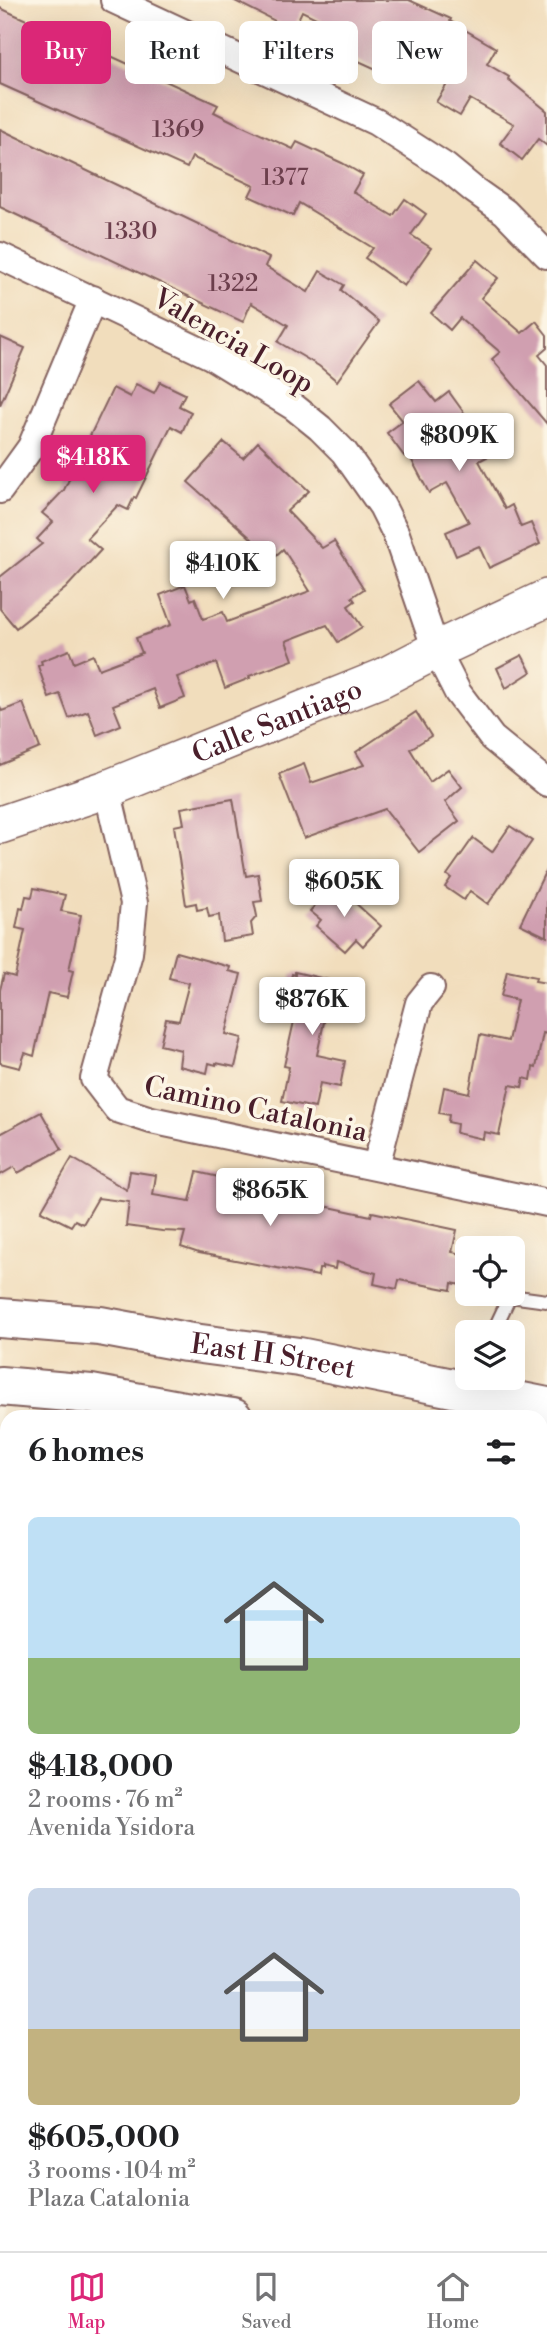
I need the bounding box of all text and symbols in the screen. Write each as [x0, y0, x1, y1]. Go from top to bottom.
chip: Buy [21, 21, 111, 84]
chip: Rent [125, 21, 225, 84]
chip: Filters [239, 21, 358, 84]
chip: New [372, 21, 467, 84]
house number: 1369 [152, 115, 204, 145]
house number: 1377 [261, 163, 309, 193]
house number: 1330 [105, 217, 157, 247]
house number: 1322 [208, 269, 258, 299]
street label: Valencia Loop [146, 281, 320, 402]
pin: $809K [410, 414, 508, 473]
text: $809K [420, 422, 498, 450]
pin: $418K [44, 435, 142, 495]
text: $418K [57, 444, 129, 472]
pin: $410K [174, 542, 272, 601]
text: $410K [186, 550, 260, 578]
street label: Calle Santiago [187, 672, 368, 772]
pin: $605K [295, 860, 393, 919]
text: $605K [305, 868, 383, 896]
pin: $876K [263, 978, 361, 1037]
text: $876K [275, 986, 349, 1014]
street label: Camino Catalonia [141, 1069, 371, 1150]
pin: $865K [221, 1168, 319, 1228]
text: $865K [232, 1177, 308, 1205]
map controls [455, 1236, 525, 1390]
button: locate [455, 1236, 525, 1306]
button: layers [455, 1320, 525, 1390]
street label: East H Street [189, 1327, 358, 1387]
text: 6 homes [28, 1433, 144, 1471]
icon: filters [482, 1433, 520, 1471]
icon: home [211, 1563, 337, 1689]
text: $418,000 [28, 1748, 173, 1786]
text: 2 rooms · 76 m² [28, 1786, 183, 1814]
text: Avenida Ysidora [28, 1814, 195, 1842]
icon: home [211, 1934, 337, 2060]
text: $605,000 [28, 2119, 180, 2157]
text: 3 rooms · 104 m² [28, 2157, 196, 2185]
text: Plaza Catalonia [28, 2185, 190, 2213]
tab: Map [68, 2268, 106, 2334]
tab: Saved [241, 2268, 291, 2334]
tab: Home [427, 2268, 479, 2334]

